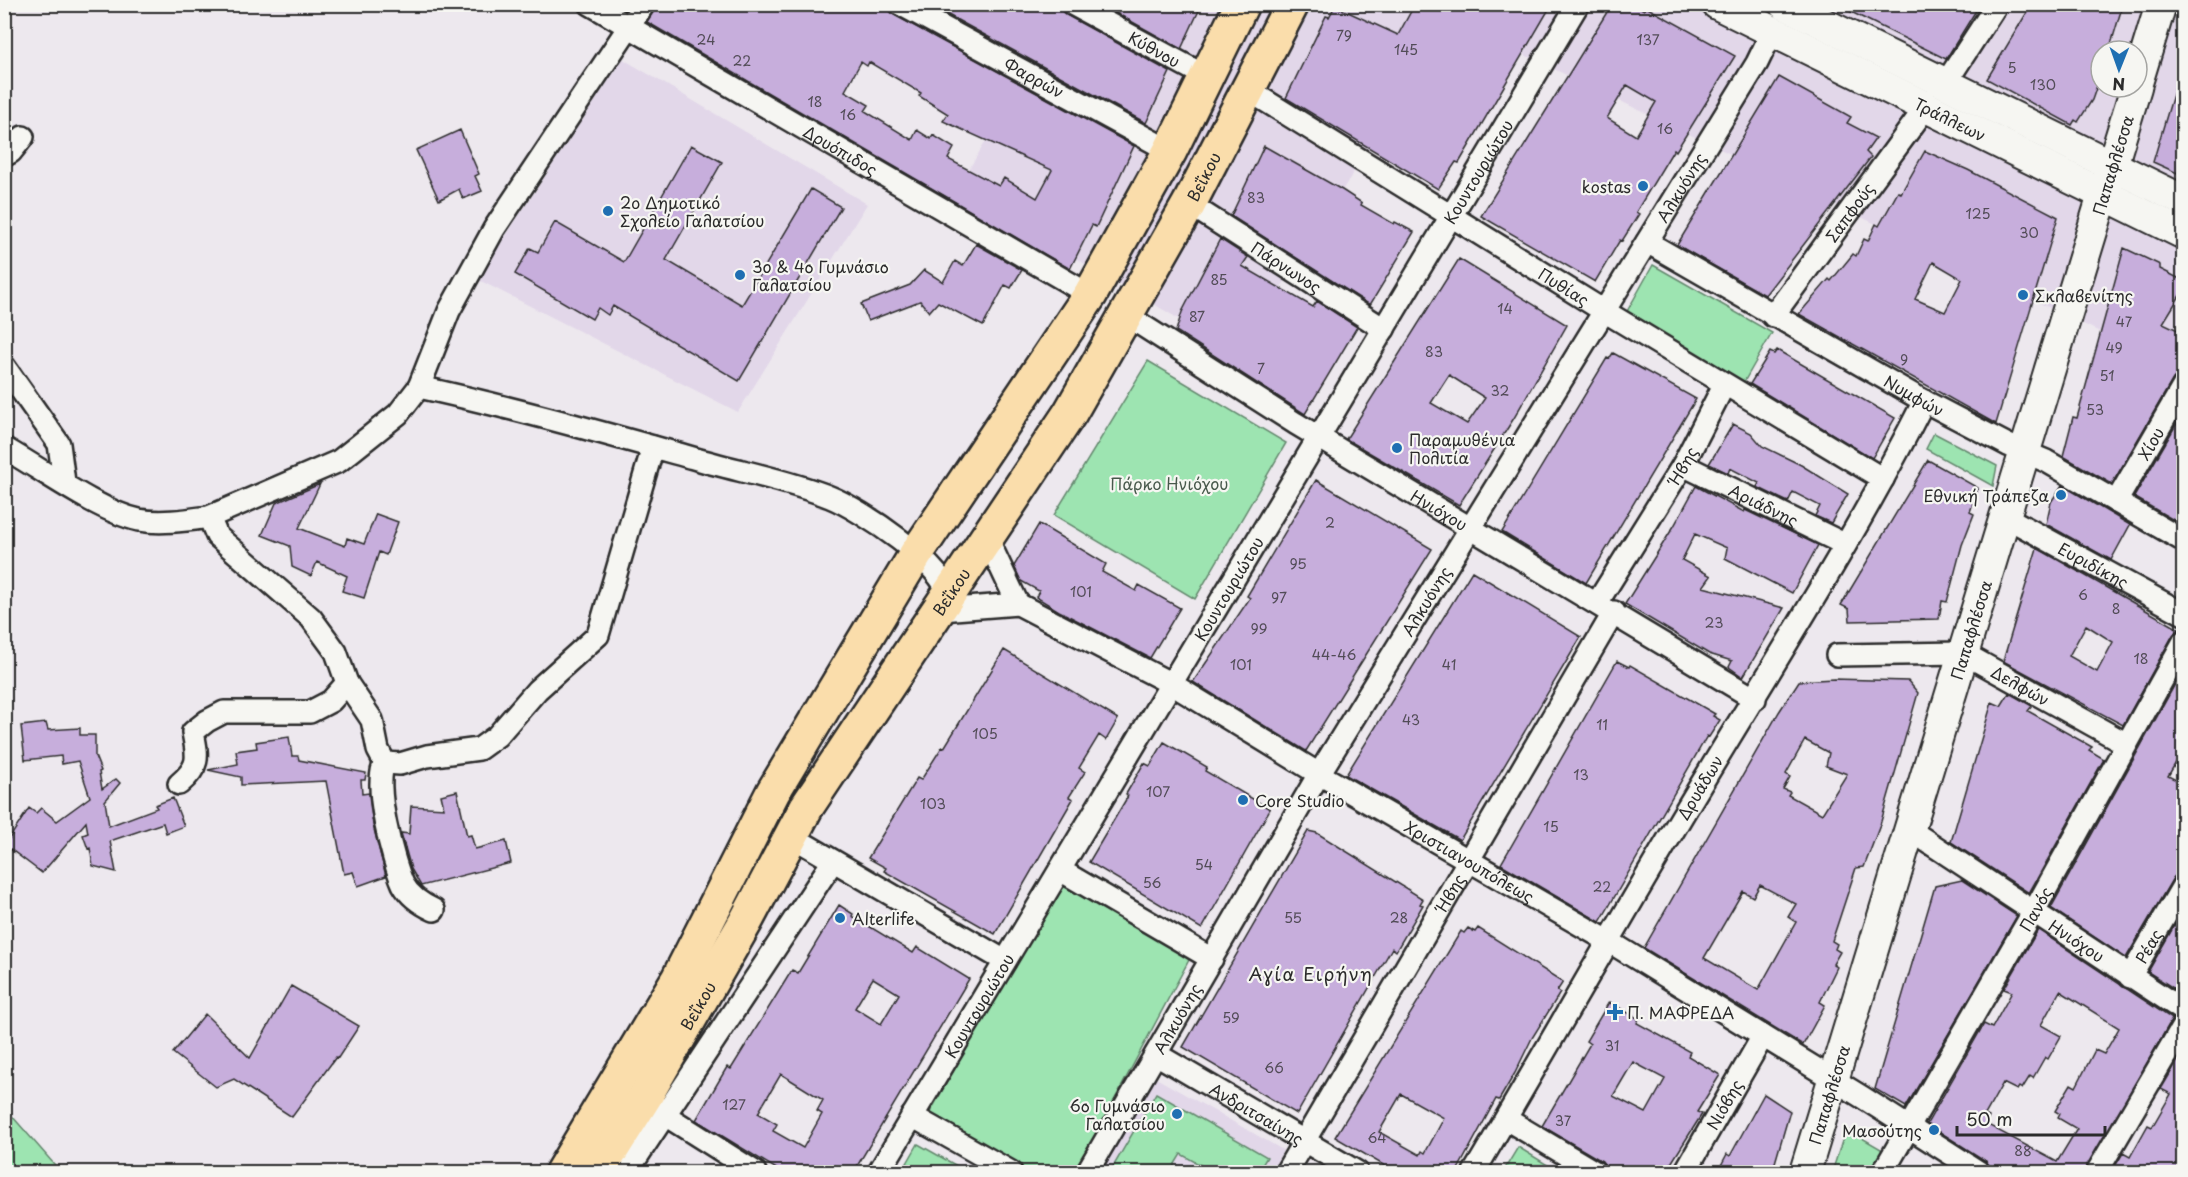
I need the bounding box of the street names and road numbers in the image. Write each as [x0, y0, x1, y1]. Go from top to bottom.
street label: Κύθνου [1124, 25, 1185, 73]
street label: Φαρρών [1000, 51, 1069, 103]
street label: Τράλλεων [1910, 91, 1990, 147]
street label: Παπαφλέσσα [2086, 112, 2139, 218]
street label: Κουντουριώτου [1437, 115, 1518, 228]
street label: Δρυόπιδος [799, 119, 882, 181]
street label: Βεΐκου [1180, 147, 1226, 205]
street label: Αλκυόνης [1650, 148, 1711, 227]
street label: Σαπφούς [1819, 177, 1879, 247]
street label: Πάρνωνος [1247, 235, 1327, 298]
street label: Πυθίας [1534, 261, 1594, 311]
street label: Νυμφών [1880, 369, 1948, 422]
street label: Χίου [2131, 422, 2169, 464]
street label: Ήβης [1660, 442, 1703, 492]
street label: Αριάδνης [1725, 477, 1803, 532]
street label: Ηνιόχου [1407, 483, 1472, 536]
street label: Κουντουριώτου [1188, 532, 1269, 645]
street label: Ευριδίκης [2054, 536, 2133, 594]
street label: Αλκυόνης [1395, 561, 1456, 640]
street label: Βεΐκου [926, 563, 975, 620]
street label: Παπαφλέσσα [1944, 577, 1997, 682]
street label: Δελφών [1987, 659, 2054, 711]
street label: Δρυάδων [1671, 750, 1728, 824]
street label: Χριστιανουπόλεως [1400, 814, 1539, 908]
street label: Ήβης [1428, 869, 1470, 919]
street label: Πανός [2013, 882, 2057, 936]
street label: Ηνιόχου [2044, 913, 2109, 967]
street label: Ρέας [2129, 924, 2168, 968]
street label: Κουντουριώτου [938, 949, 1019, 1062]
street label: Βεΐκου [674, 977, 721, 1034]
street label: Αλκυόνης [1147, 978, 1207, 1058]
street label: Παπαφλέσσα [1802, 1042, 1855, 1147]
street label: Νιόβης [1700, 1075, 1748, 1134]
street label: Ανδριτσαίνης [1205, 1076, 1308, 1150]

